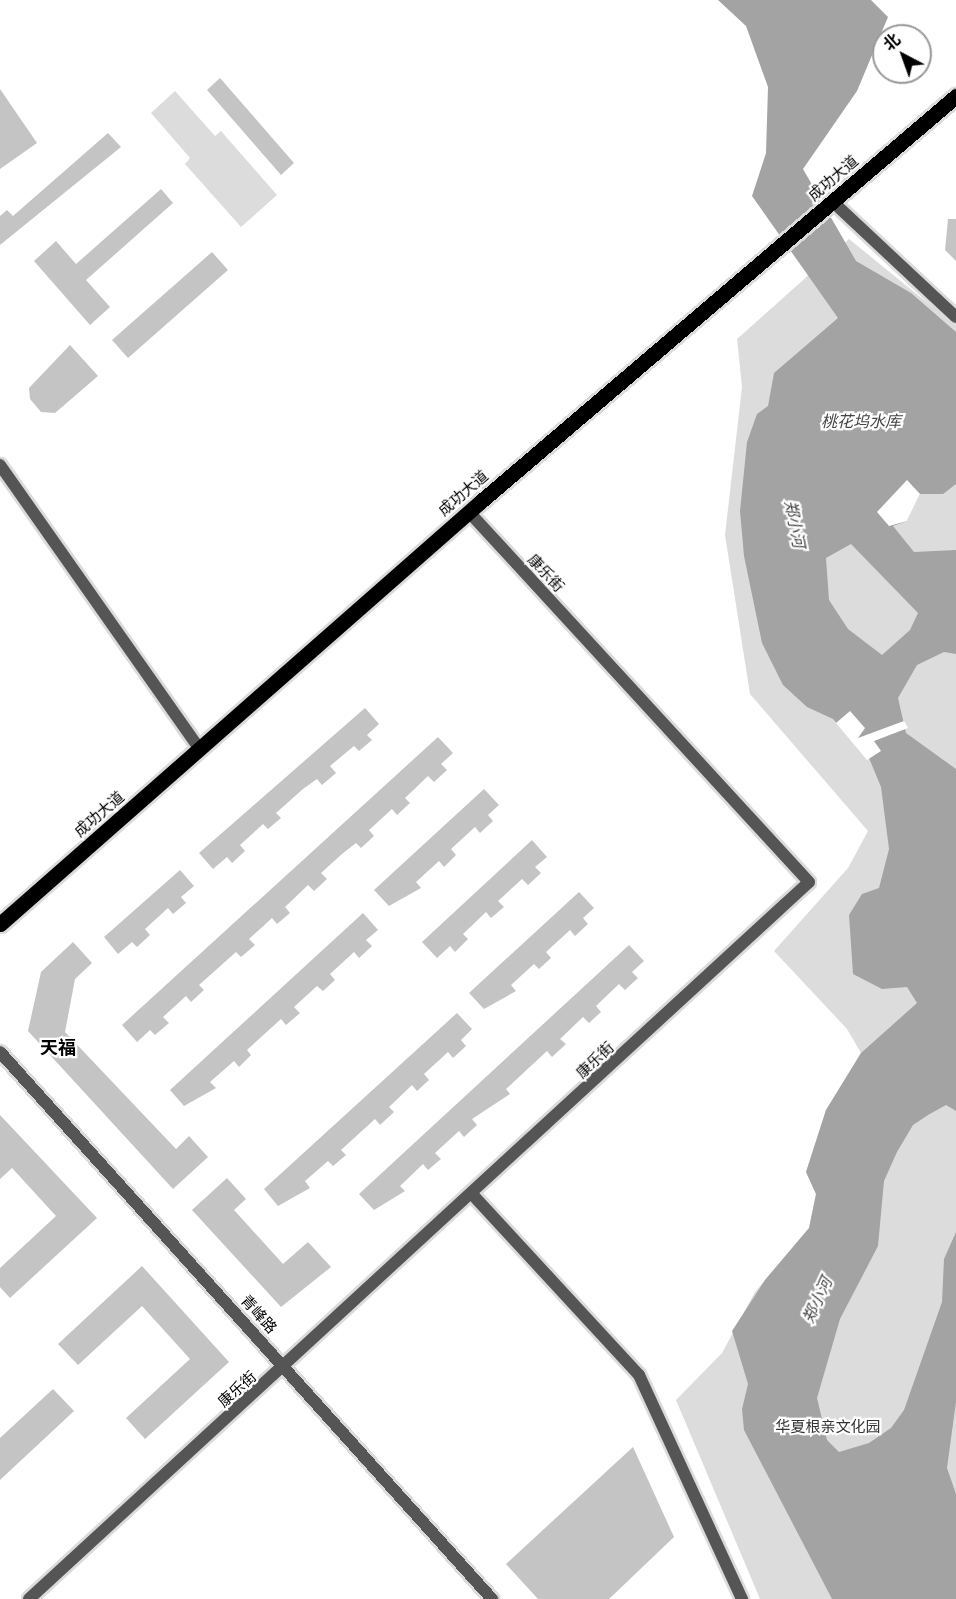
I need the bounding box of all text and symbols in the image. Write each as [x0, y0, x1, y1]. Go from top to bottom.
north arrow [872, 24, 932, 84]
text: 北 [879, 29, 904, 55]
street label: 成功大道 [804, 152, 862, 204]
water label: 桃花坞水库 [821, 411, 901, 431]
street label: 成功大道 [434, 467, 492, 519]
water label: 郑小河 [781, 499, 809, 549]
street label: 康乐街 [524, 550, 568, 596]
street label: 成功大道 [70, 788, 128, 840]
district label: 天福 [40, 1037, 76, 1059]
street label: 康乐街 [572, 1038, 618, 1082]
water label: 郑小河 [798, 1274, 836, 1326]
street label: 青峰路 [237, 1291, 281, 1337]
street label: 康乐街 [214, 1367, 260, 1411]
park label: 华夏根亲文化园 [776, 1418, 880, 1436]

